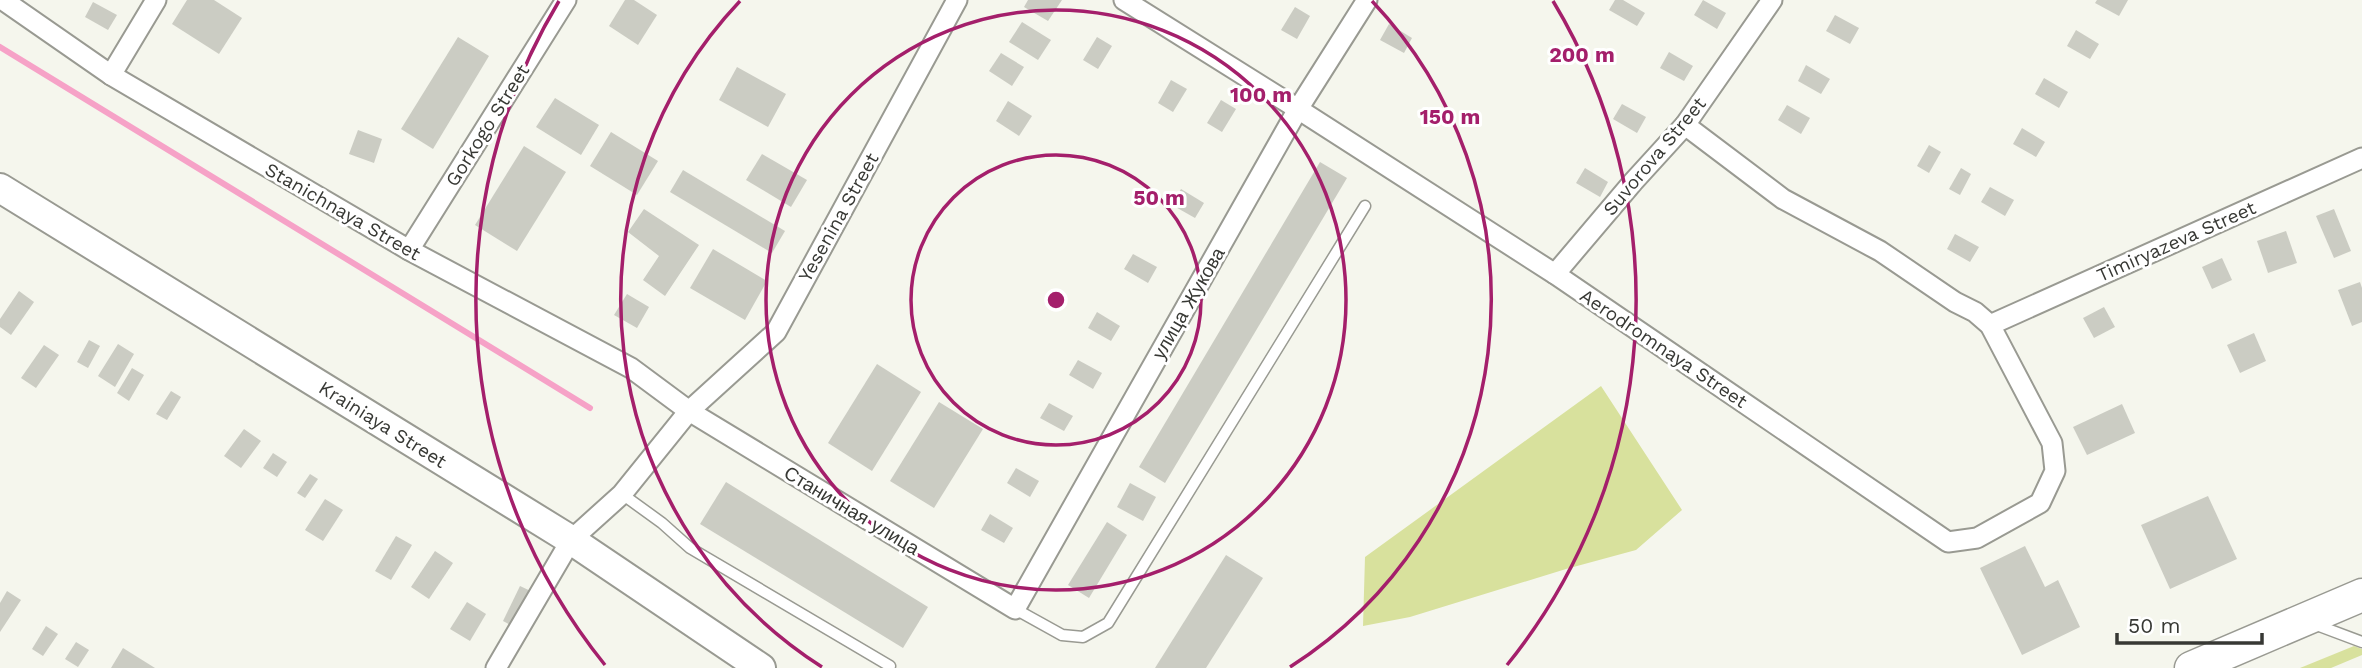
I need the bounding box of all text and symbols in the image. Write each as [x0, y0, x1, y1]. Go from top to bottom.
text: 200 m [1549, 42, 1615, 67]
street label: Gorkogo Street [441, 60, 534, 191]
text: 100 m [1230, 82, 1292, 107]
street label: Suvorova Street [1598, 92, 1711, 220]
text: 150 m [1420, 104, 1480, 129]
street label: Yesenina Street [793, 149, 883, 286]
street label: Stanichnaya Street [261, 158, 425, 265]
text: 50 m [1133, 185, 1185, 210]
street label: Timiryazeva Street [2093, 196, 2259, 287]
street label: улица Жукова [1147, 243, 1230, 363]
street label: Aerodromnaya Street [1576, 284, 1752, 413]
centre of rings [1044, 288, 1068, 312]
street label: Krainiaya Street [315, 376, 451, 473]
street label: Станичная улица [780, 461, 924, 560]
scale bar [2117, 602, 2262, 646]
text: 50 m [2128, 613, 2180, 638]

